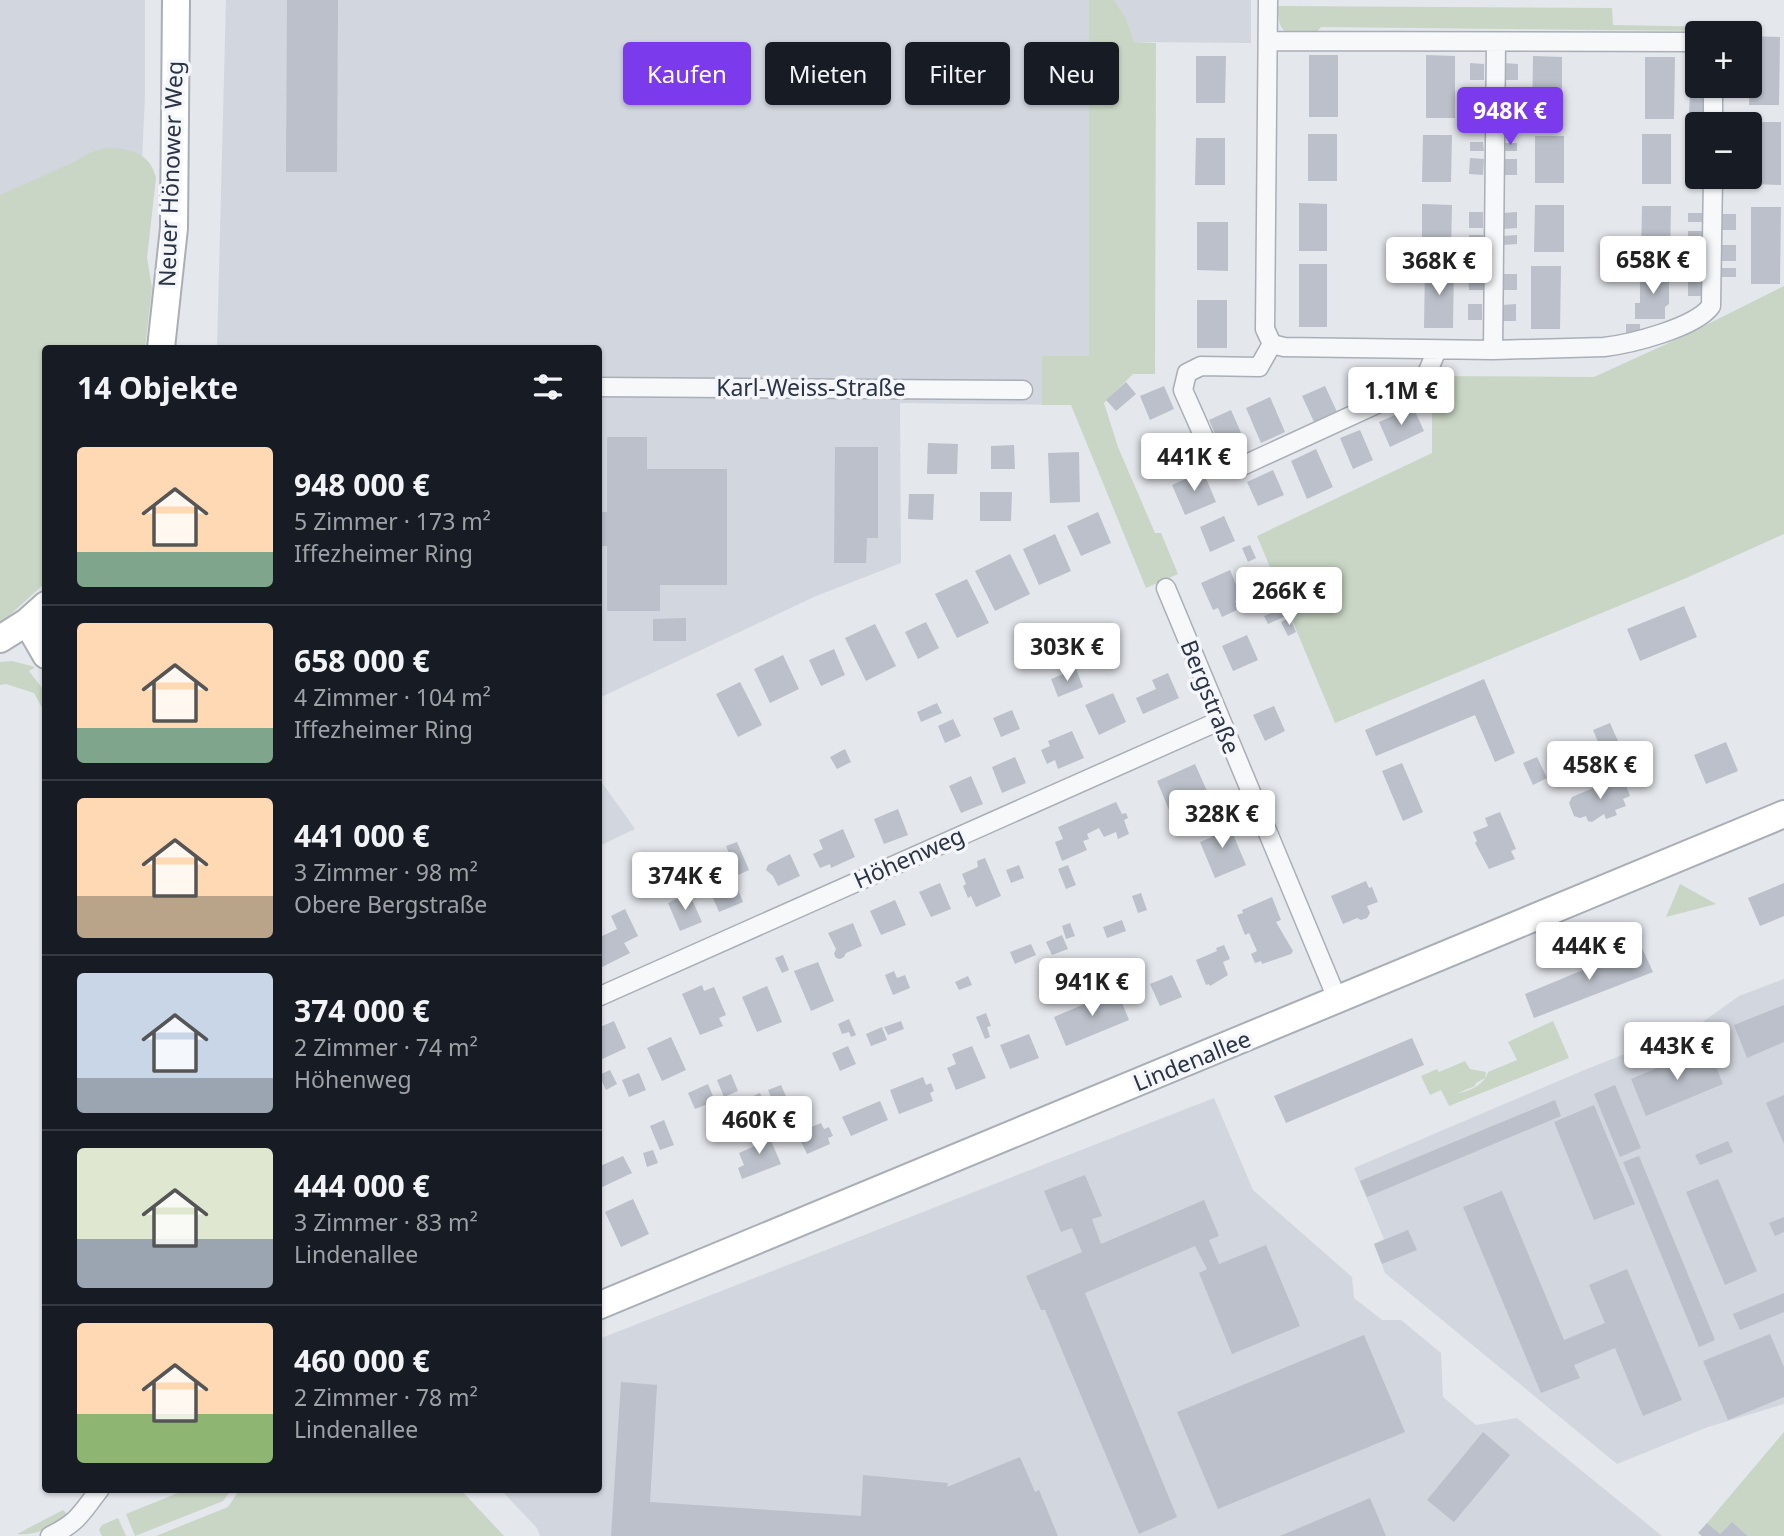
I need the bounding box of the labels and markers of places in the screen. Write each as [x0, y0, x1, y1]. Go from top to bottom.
pin: 948K € [1453, 88, 1567, 147]
pin: 658K € [1596, 236, 1710, 296]
pin: 368K € [1382, 238, 1496, 297]
pin: 1.1M € [1344, 368, 1458, 427]
pin: 441K € [1137, 434, 1251, 493]
pin: 266K € [1232, 568, 1346, 627]
pin: 303K € [1010, 624, 1124, 683]
pin: 458K € [1543, 742, 1657, 801]
pin: 328K € [1165, 790, 1279, 850]
pin: 374K € [628, 852, 742, 912]
pin: 444K € [1532, 922, 1646, 982]
pin: 941K € [1035, 958, 1149, 1018]
pin: 443K € [1620, 1023, 1734, 1082]
pin: 460K € [702, 1096, 816, 1156]

